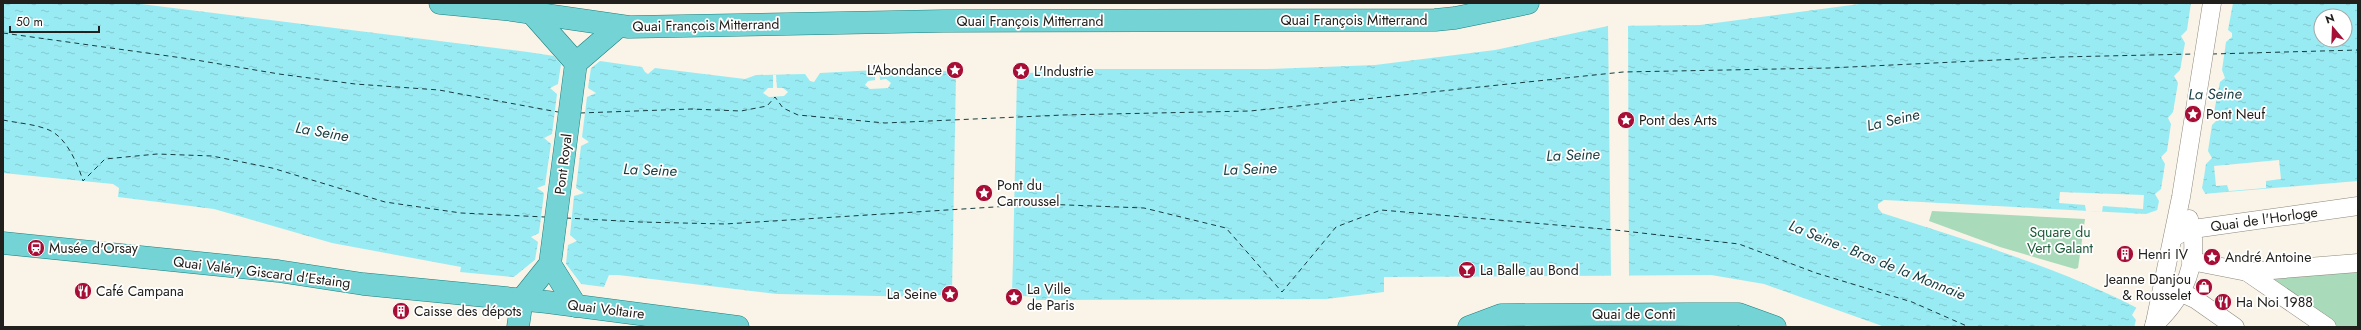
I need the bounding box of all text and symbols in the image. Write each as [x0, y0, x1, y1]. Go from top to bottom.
scale bar [10, 8, 99, 34]
north arrow [2313, 8, 2353, 48]
street label: Quai François Mitterrand [1281, 10, 1428, 30]
text: N [2323, 10, 2336, 28]
street label: Quai François Mitterrand [957, 11, 1104, 31]
text: 50 m [16, 13, 43, 31]
street label: Quai François Mitterrand [632, 14, 780, 36]
place label: L'Abondance [867, 60, 942, 80]
place icon: L'Abondance [945, 60, 965, 80]
place icon: L'Industrie [1011, 61, 1031, 81]
place label: L'Industrie [1034, 61, 1094, 81]
water label: La Seine [2188, 83, 2243, 105]
water label: La Seine [1864, 103, 1922, 137]
place icon: Pont Neuf [2183, 104, 2203, 124]
place label: Pont Neuf [2206, 104, 2266, 124]
place icon: Pont des Arts [1616, 110, 1636, 130]
place label: Pont des Arts [1639, 110, 1717, 130]
water label: La Seine [294, 116, 351, 148]
street label: Pont Royal [549, 132, 577, 196]
water label: La Seine [1546, 143, 1601, 167]
water label: La Seine [1223, 157, 1278, 181]
water label: La Seine [623, 158, 678, 182]
place label: Pont du Carroussel [997, 175, 1059, 211]
place icon: Pont du Carroussel [974, 183, 994, 203]
street label: Quai de l'Horloge [2209, 202, 2319, 236]
water label: La Seine - Bras de la Monnaie [1785, 214, 1969, 306]
park label: Square du Vert Galant [2027, 222, 2094, 258]
station icon: Musée d'Orsay [26, 238, 46, 258]
place label: Musée d'Orsay [49, 238, 139, 258]
building icon: Henri IV [2115, 244, 2135, 264]
place label: Henri IV [2138, 244, 2189, 264]
place icon: André Antoine [2202, 247, 2222, 267]
place label: André Antoine [2225, 247, 2311, 267]
street label: Quai Valéry Giscard d'Estaing [172, 251, 352, 293]
bar icon: La Balle au Bond [1457, 260, 1477, 280]
place label: La Balle au Bond [1480, 260, 1579, 280]
place label: Jeanne Danjou & Rousselet [2103, 269, 2192, 305]
shop icon: Jeanne Danjou & Rousselet [2194, 277, 2214, 297]
place label: La Ville de Paris [1027, 279, 1075, 315]
restaurant icon: Café Campana [73, 281, 93, 301]
place label: Café Campana [96, 281, 184, 301]
place label: La Seine [887, 284, 937, 304]
place icon: La Seine [940, 284, 960, 304]
place icon: La Ville de Paris [1004, 287, 1024, 307]
restaurant icon: Ha Noi 1988 [2213, 292, 2233, 312]
place label: Ha Noi 1988 [2236, 292, 2313, 312]
street label: Quai Voltaire [566, 294, 646, 324]
building icon: Caisse des dépots [391, 301, 411, 321]
place label: Caisse des dépots [414, 301, 522, 321]
street label: Quai de Conti [1592, 304, 1676, 324]

